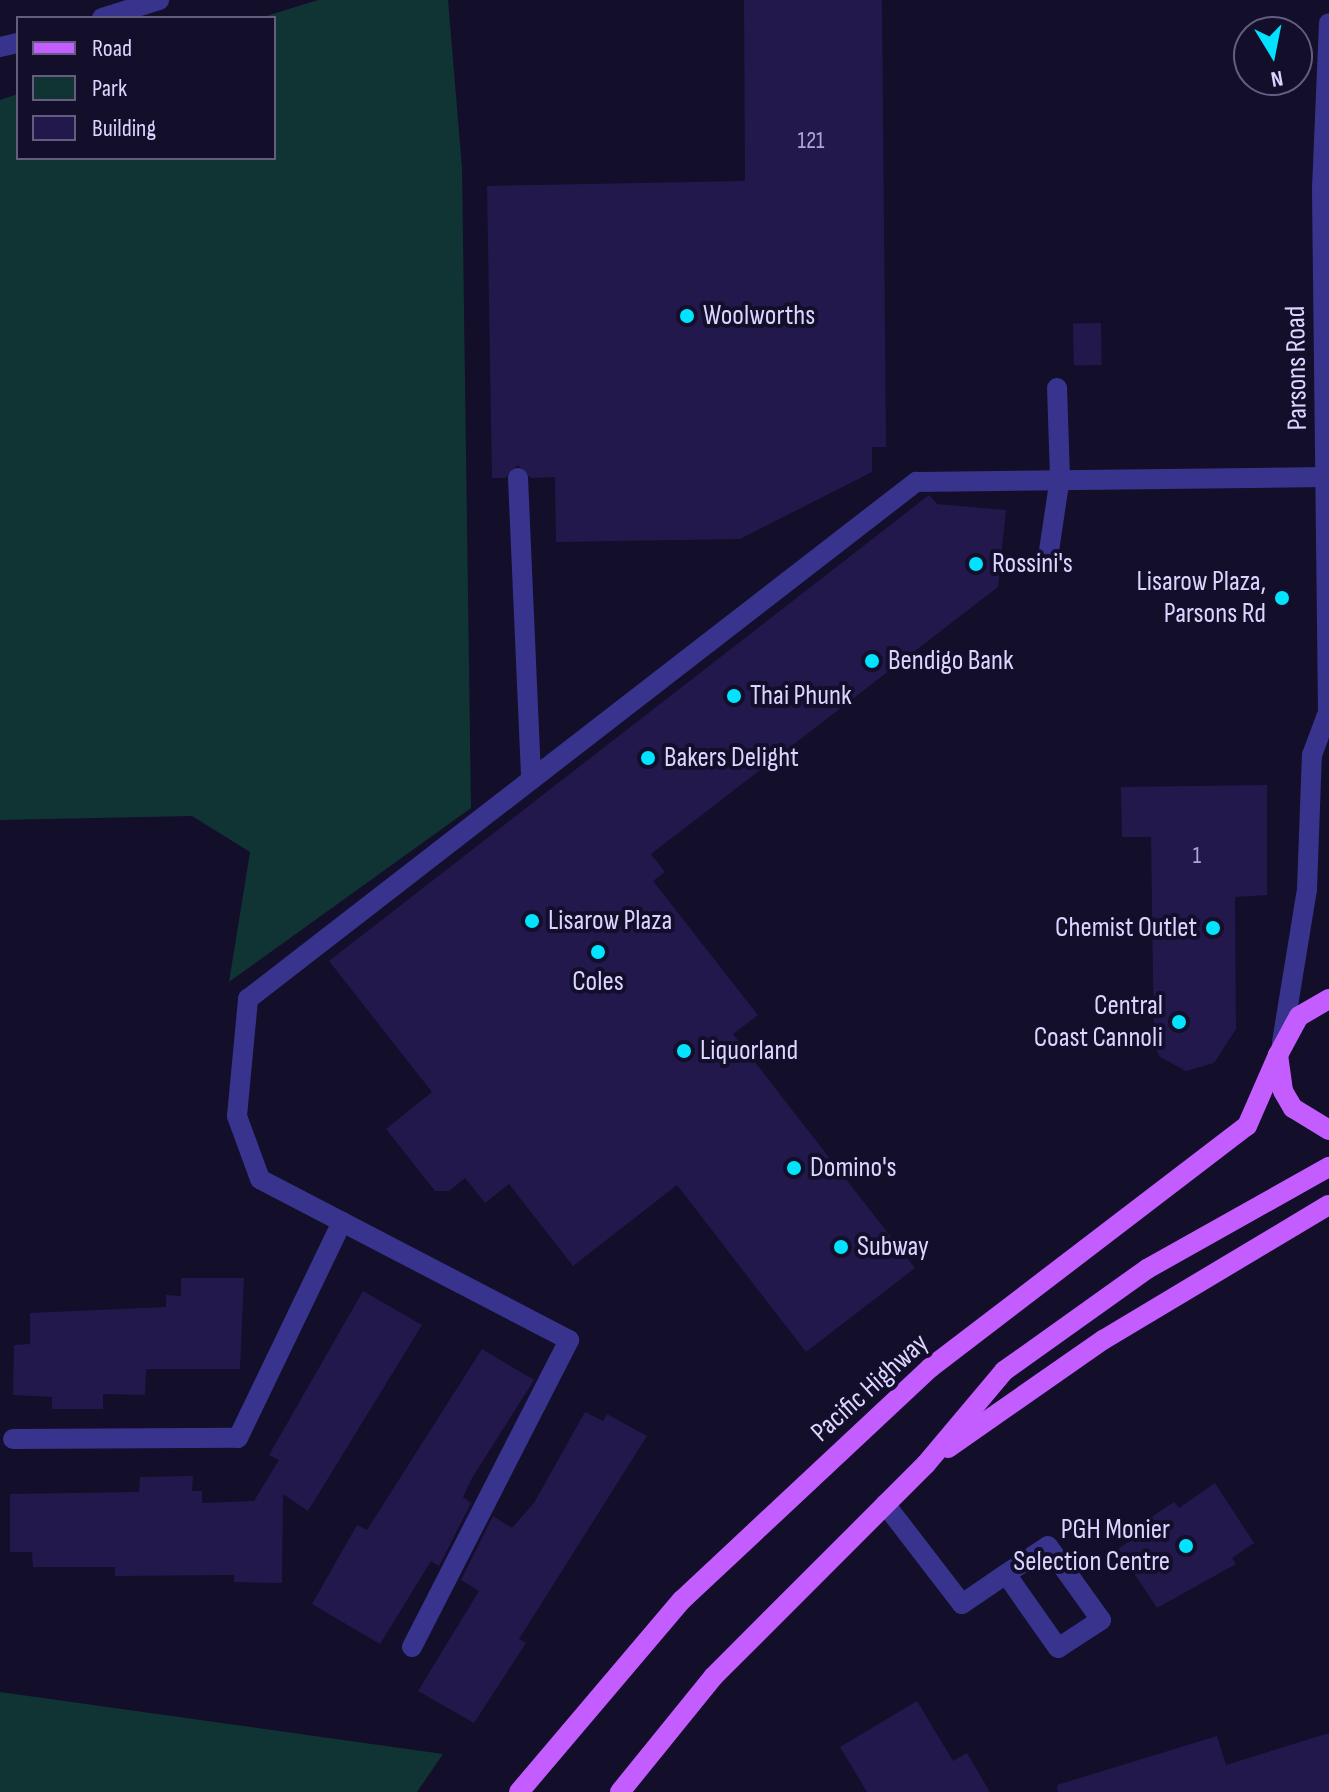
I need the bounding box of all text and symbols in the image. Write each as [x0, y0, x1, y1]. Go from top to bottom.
legend [16, 16, 276, 160]
north arrow [1233, 16, 1313, 96]
text: Road [92, 34, 132, 63]
text: N [1269, 64, 1285, 92]
text: Park [92, 74, 127, 103]
text: Building [92, 114, 156, 143]
house number: 121 [797, 127, 825, 155]
place label: Woolworths [703, 299, 815, 333]
street label: Parsons Road [1279, 305, 1315, 431]
marker: Woolworths [678, 307, 696, 325]
place label: Rossini's [992, 547, 1073, 581]
marker: Rossini's [967, 555, 985, 573]
place label: Lisarow Plaza, Parsons Rd [1136, 565, 1266, 631]
marker: Lisarow Plaza, Parsons Rd [1273, 589, 1291, 607]
place label: Bendigo Bank [888, 644, 1014, 678]
marker: Bendigo Bank [863, 652, 881, 670]
place label: Thai Phunk [750, 679, 852, 713]
marker: Thai Phunk [725, 687, 743, 705]
place label: Bakers Delight [664, 741, 799, 775]
marker: Bakers Delight [639, 749, 657, 767]
house number: 1 [1193, 842, 1201, 870]
place label: Lisarow Plaza [548, 904, 672, 938]
place label: Chemist Outlet [1055, 911, 1197, 945]
marker: Lisarow Plaza [523, 912, 541, 930]
marker: Chemist Outlet [1204, 919, 1222, 937]
marker: Coles [589, 943, 607, 961]
place label: Coles [572, 965, 624, 999]
place label: Central Coast Cannoli [1034, 989, 1163, 1055]
marker: Central Coast Cannoli [1170, 1013, 1188, 1031]
place label: Liquorland [700, 1034, 798, 1068]
marker: Liquorland [675, 1042, 693, 1060]
place label: Domino's [810, 1151, 897, 1185]
marker: Domino's [785, 1159, 803, 1177]
place label: Subway [857, 1230, 929, 1264]
marker: Subway [832, 1238, 850, 1256]
street label: Pacific Highway [805, 1327, 935, 1449]
place label: PGH Monier Selection Centre [1013, 1513, 1170, 1579]
marker: PGH Monier Selection Centre [1177, 1537, 1195, 1555]

